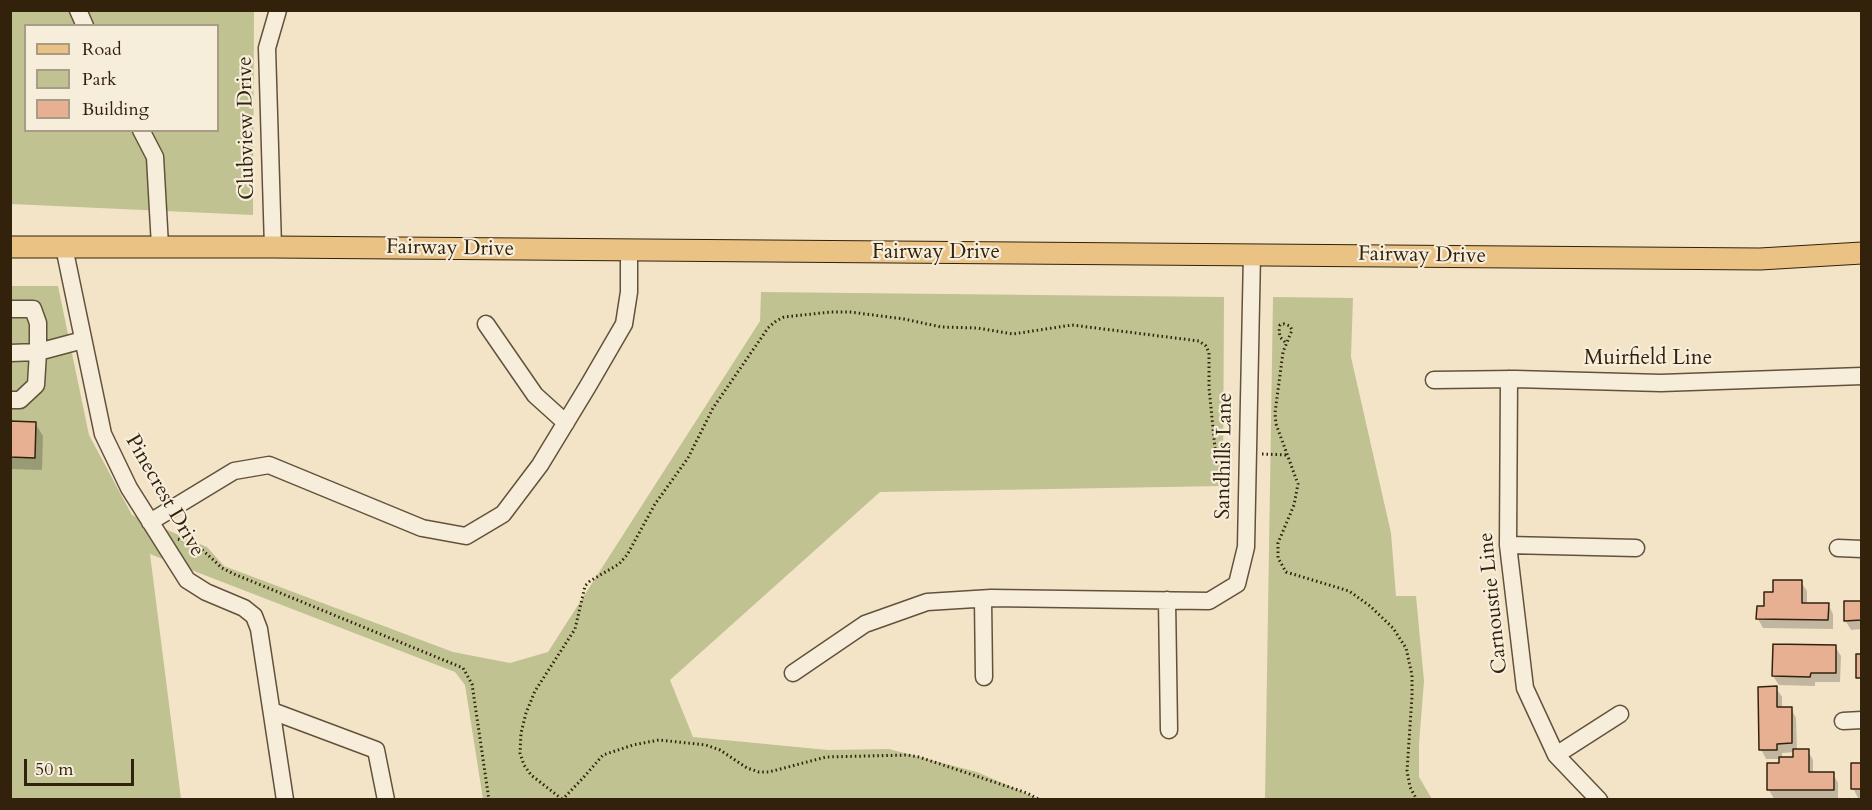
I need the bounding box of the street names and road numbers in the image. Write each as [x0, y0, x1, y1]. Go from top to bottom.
street label: Clubview Drive [233, 56, 261, 200]
street label: Fairway Drive [386, 235, 514, 263]
street label: Fairway Drive [872, 240, 1000, 266]
street label: Fairway Drive [1358, 242, 1486, 270]
street label: Muirfield Line [1584, 346, 1712, 372]
street label: Sandhills Lane [1211, 392, 1239, 520]
street label: Pinecrest Drive [119, 431, 209, 561]
street label: Carnoustie Line [1474, 531, 1514, 675]

